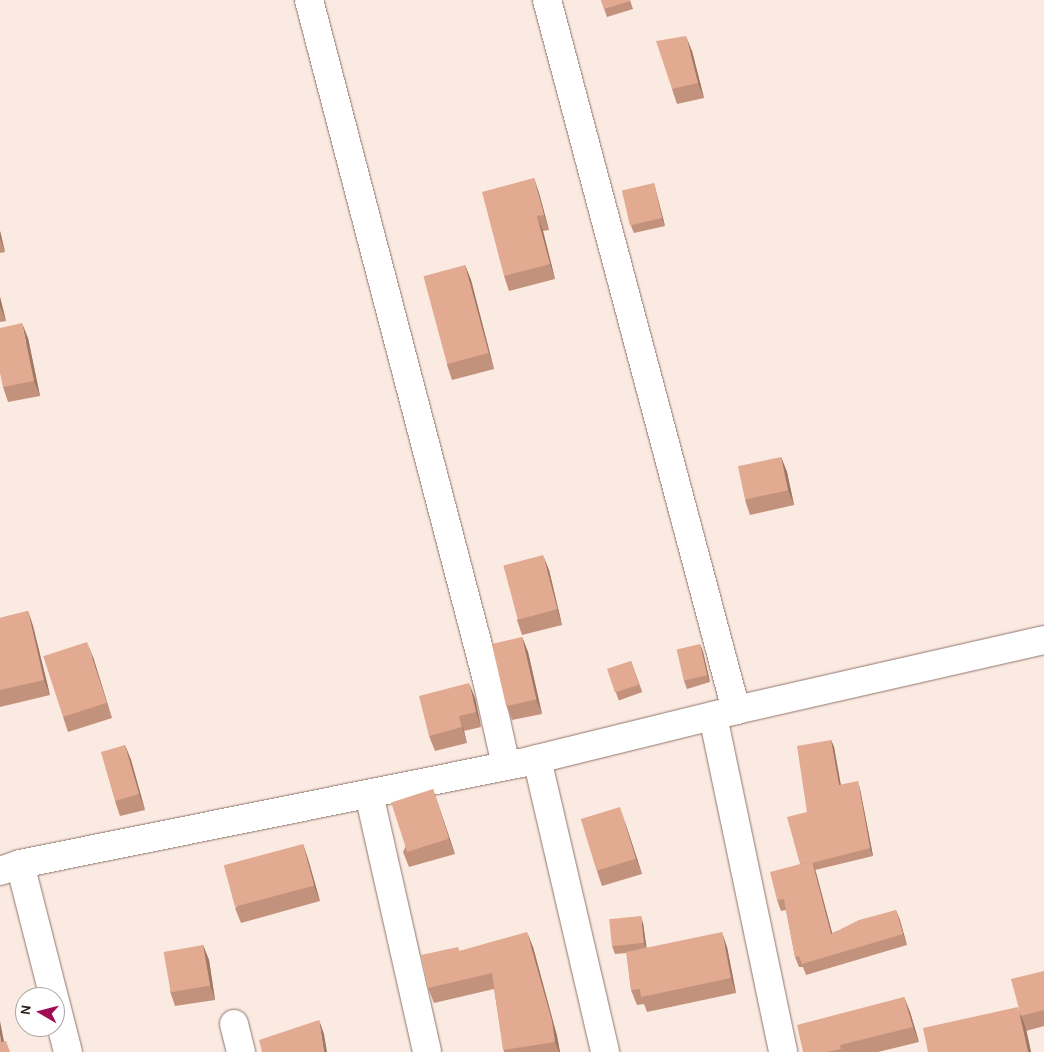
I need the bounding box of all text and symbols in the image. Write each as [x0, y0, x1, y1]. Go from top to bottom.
north arrow [15, 987, 65, 1037]
text: N [17, 1004, 35, 1016]

